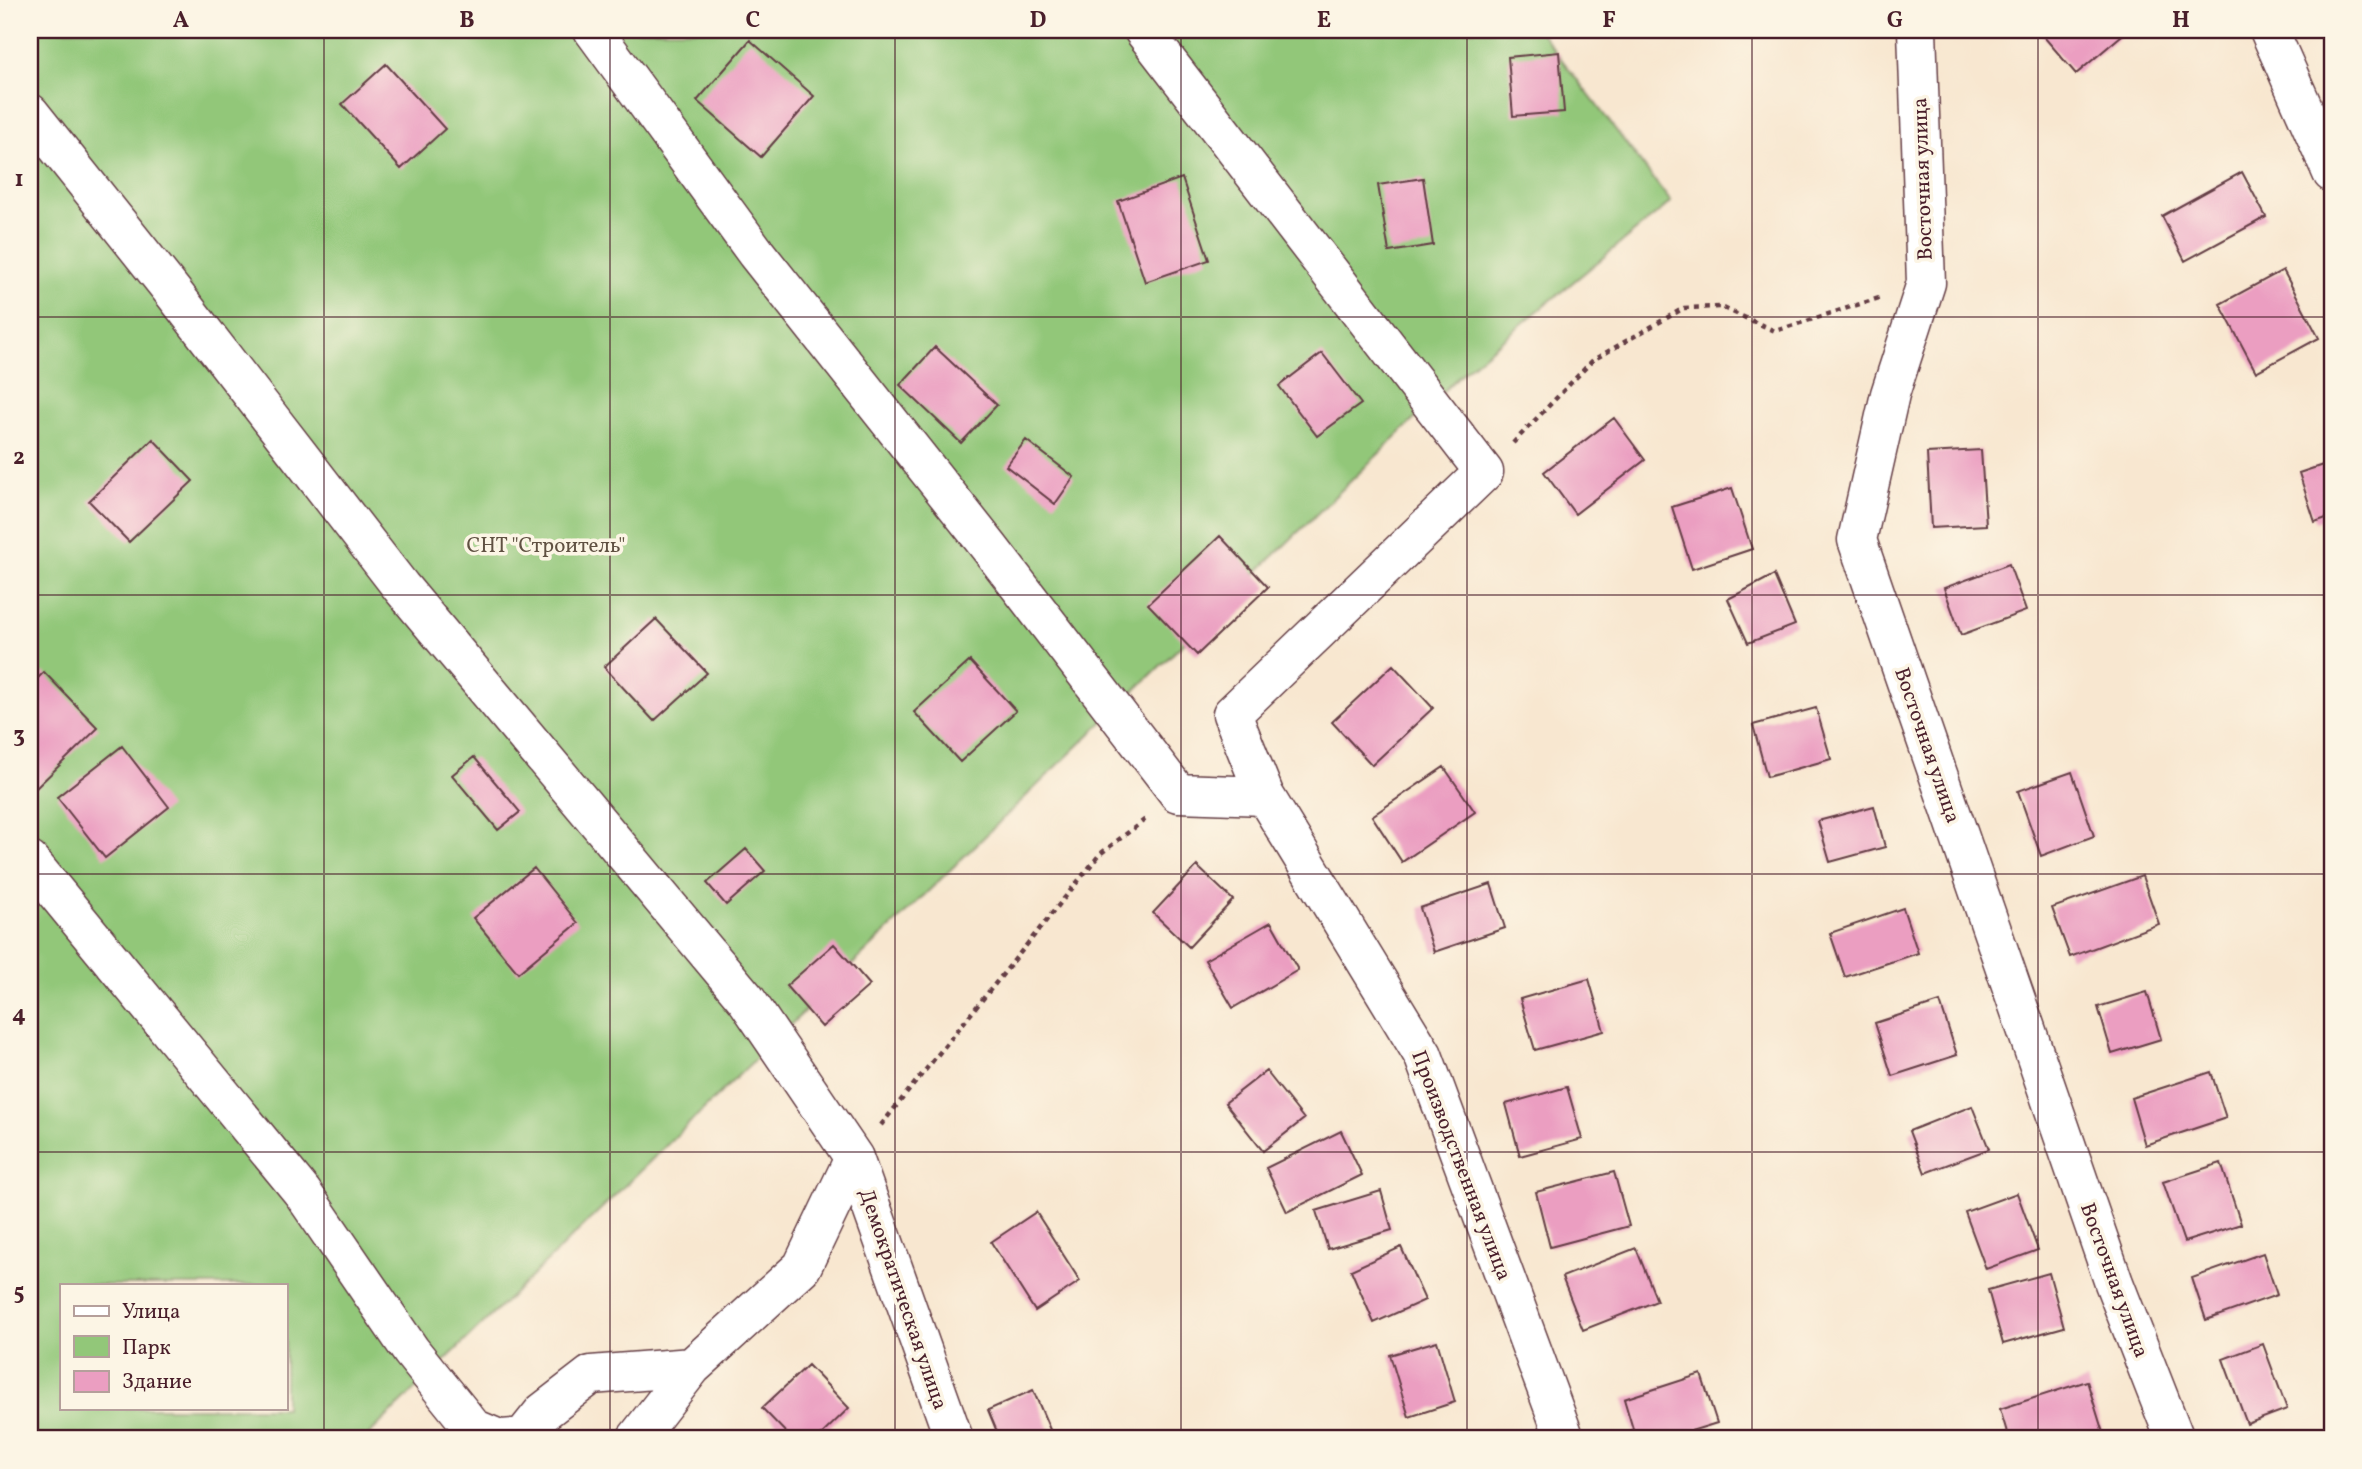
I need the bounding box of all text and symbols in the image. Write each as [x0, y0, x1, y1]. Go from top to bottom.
text: A [173, 5, 189, 37]
text: B [459, 5, 475, 37]
text: C [746, 5, 760, 37]
text: D [1030, 5, 1047, 37]
text: E [1317, 5, 1331, 37]
text: F [1602, 5, 1616, 37]
text: G [1887, 5, 1903, 37]
text: H [2172, 5, 2190, 37]
street label: Восточная улица [1906, 97, 1941, 261]
text: 1 [14, 164, 24, 196]
text: 2 [13, 442, 25, 474]
park label: СНТ "Строитель" [467, 532, 625, 561]
street label: Восточная улица [1886, 664, 1967, 827]
text: 3 [13, 720, 25, 752]
text: 4 [12, 999, 26, 1031]
street label: Производственная улица [1403, 1046, 1518, 1285]
street label: Демократическая улица [851, 1185, 954, 1414]
street label: Восточная улица [2072, 1199, 2155, 1362]
text: 5 [13, 1277, 25, 1309]
legend [60, 1284, 287, 1410]
text: Улица [122, 1298, 180, 1327]
text: Парк [122, 1334, 171, 1363]
text: Здание [122, 1368, 192, 1397]

